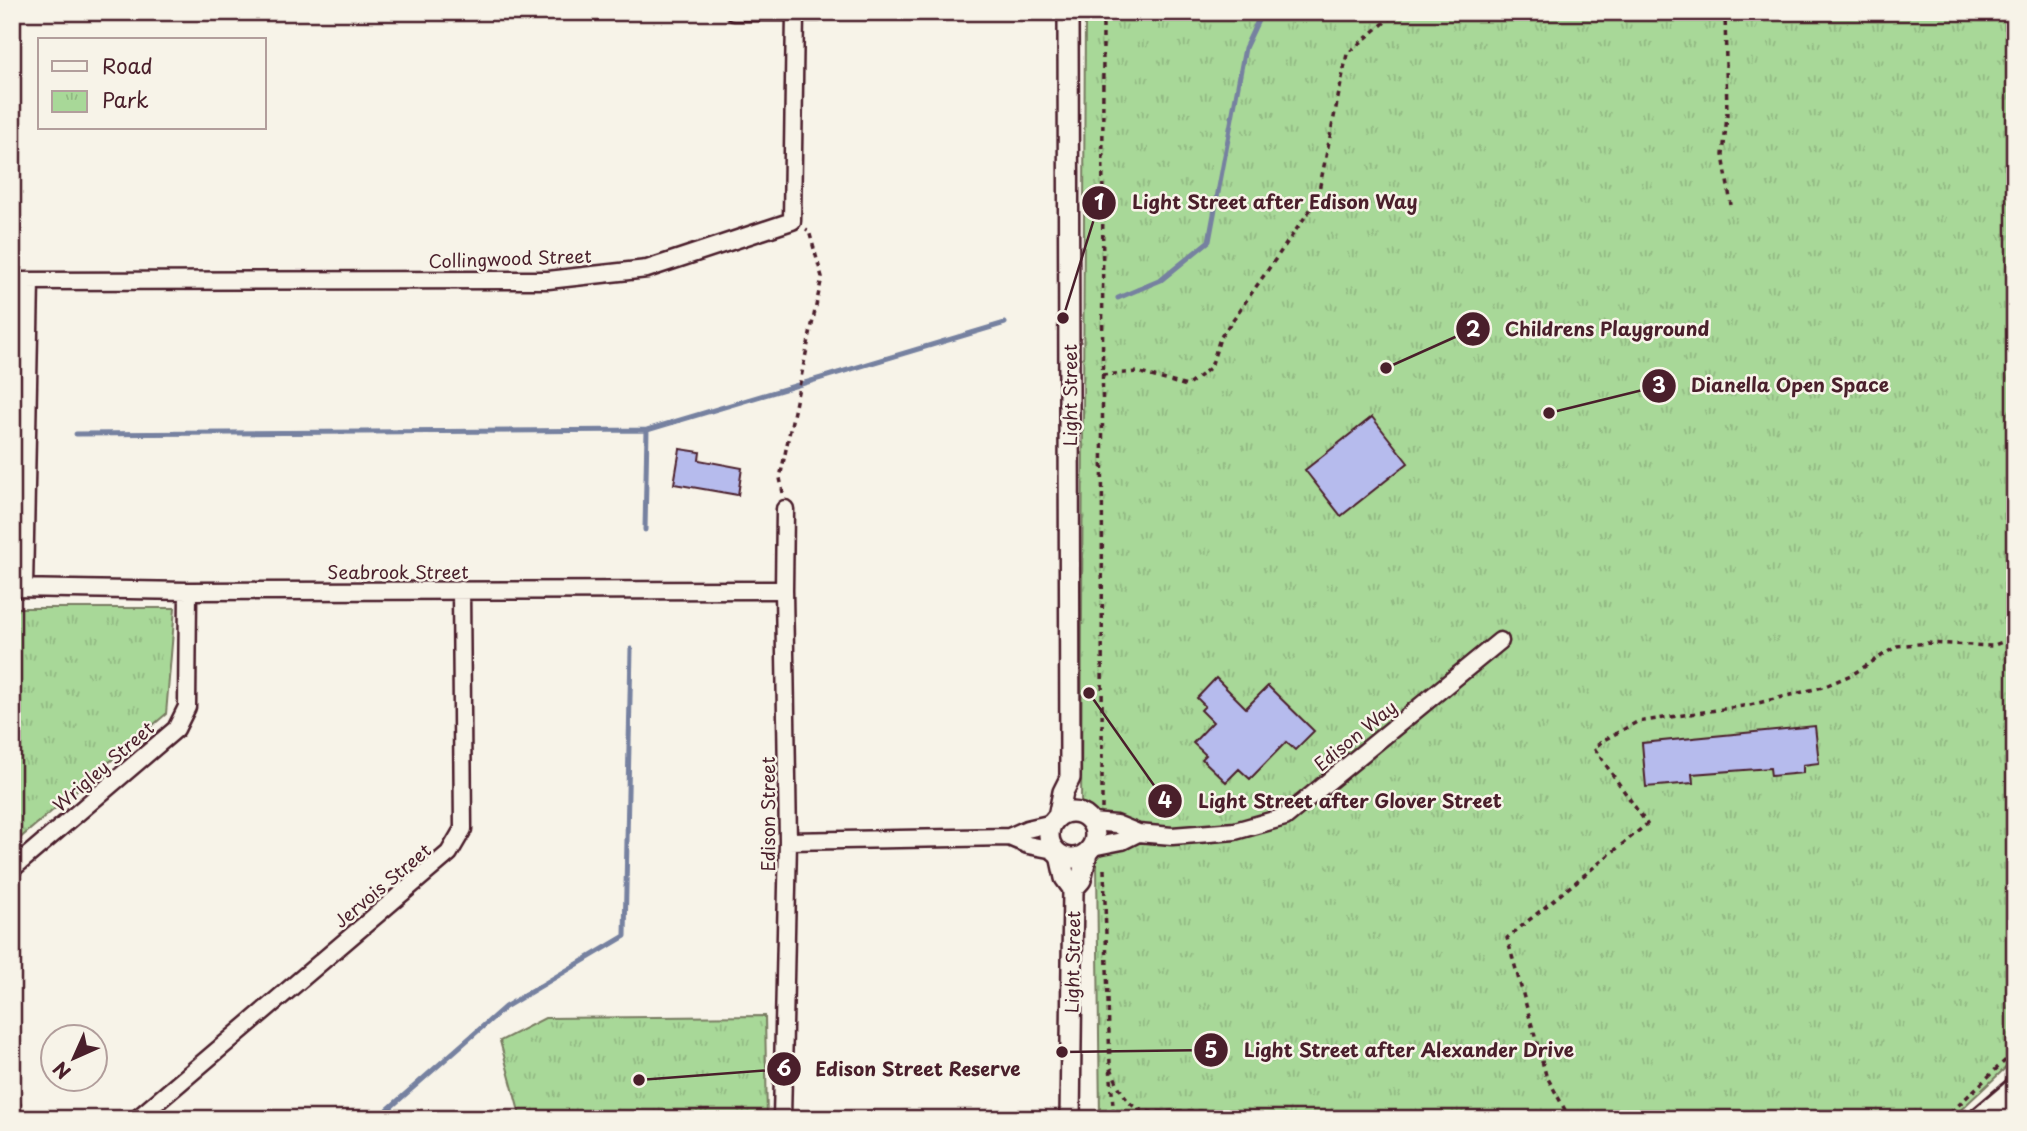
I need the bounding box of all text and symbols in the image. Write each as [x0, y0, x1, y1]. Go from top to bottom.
legend [38, 38, 266, 130]
text: Road [102, 49, 153, 81]
text: Park [102, 83, 149, 115]
callout: Light Street after Edison Way [1082, 183, 1433, 223]
text: 1 [1094, 185, 1104, 217]
text: Light Street after Edison Way [1132, 187, 1418, 215]
street label: Collingwood Street [428, 242, 592, 274]
callout: Childrens Playground [1456, 309, 1723, 349]
text: 2 [1466, 312, 1481, 344]
text: Childrens Playground [1505, 314, 1709, 342]
street label: Light Street [1056, 344, 1083, 446]
callout: Dianella Open Space [1642, 366, 1903, 406]
text: 3 [1652, 368, 1666, 400]
text: Dianella Open Space [1691, 370, 1889, 398]
street label: Seabrook Street [327, 558, 469, 585]
street label: Edison Way [1308, 693, 1402, 777]
street label: Wrigley Street [47, 714, 159, 818]
street label: Edison Street [754, 756, 781, 872]
callout: Light Street after Glover Street [1148, 781, 1518, 821]
text: 4 [1158, 783, 1172, 815]
text: Light Street after Glover Street [1198, 786, 1502, 814]
street label: Jervois Street [328, 836, 436, 934]
street label: Light Street [1058, 911, 1086, 1013]
north arrow [38, 1023, 108, 1092]
callout: Light Street after Alexander Drive [1193, 1030, 1589, 1070]
text: 5 [1204, 1033, 1218, 1065]
text: Light Street after Alexander Drive [1244, 1035, 1574, 1063]
callout: Edison Street Reserve [767, 1049, 1035, 1089]
text: 6 [777, 1051, 792, 1083]
text: Edison Street Reserve [815, 1054, 1021, 1082]
text: N [46, 1056, 76, 1086]

